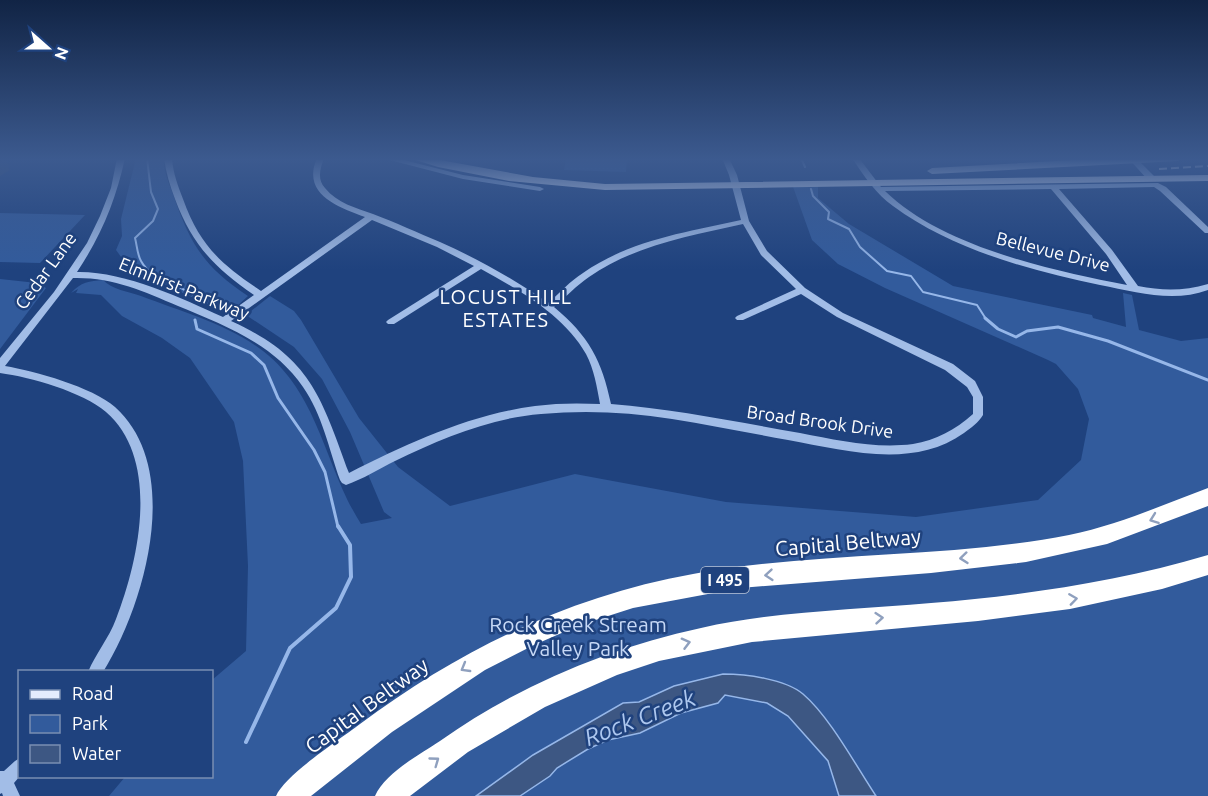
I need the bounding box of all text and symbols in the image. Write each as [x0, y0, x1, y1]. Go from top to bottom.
north arrow [18, 18, 78, 78]
text: N [51, 45, 73, 62]
street label: Bellevue Drive [994, 227, 1112, 275]
street label: Cedar Lane [11, 228, 80, 313]
street label: Elmhirst Parkway [116, 253, 253, 323]
district label: LOCUST HILL ESTATES [439, 285, 573, 331]
street label: Broad Brook Drive [746, 401, 895, 441]
one-way arrow [1149, 512, 1160, 525]
street label: Capital Beltway [774, 524, 922, 560]
one-way arrow [959, 551, 968, 564]
road number: I 495 [701, 567, 749, 593]
one-way arrow [765, 568, 774, 581]
one-way arrow [1069, 594, 1078, 606]
park label: Rock Creek Stream Valley Park [489, 612, 667, 660]
one-way arrow [875, 612, 884, 625]
one-way arrow [681, 638, 691, 651]
street label: Capital Beltway [300, 652, 433, 758]
one-way arrow [461, 660, 471, 672]
legend [18, 670, 213, 778]
text: Road [72, 683, 114, 703]
water label: Rock Creek [580, 684, 700, 751]
text: Park [72, 713, 108, 733]
text: Water [72, 743, 122, 763]
one-way arrow [429, 757, 440, 768]

